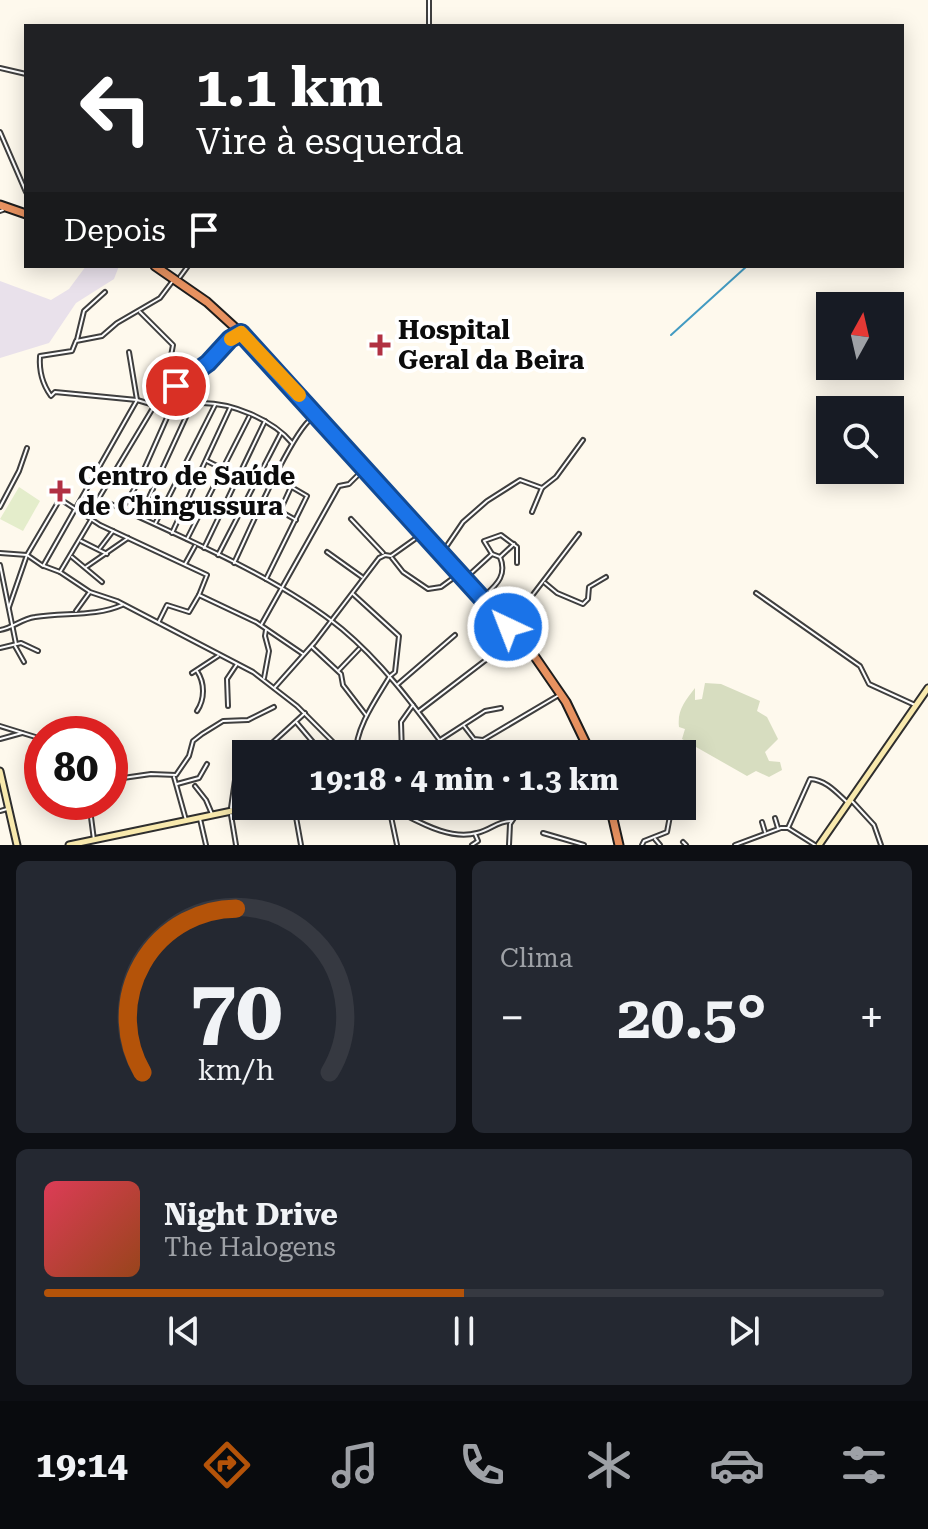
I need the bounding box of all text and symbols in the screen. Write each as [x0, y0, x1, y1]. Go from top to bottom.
text: 1.1 km [196, 54, 383, 120]
icon: left [64, 56, 168, 160]
text: Vire à esquerda [196, 121, 463, 163]
icon: arrive [182, 208, 226, 252]
text: Depois [64, 213, 166, 248]
north arrow [816, 292, 904, 380]
map controls [816, 292, 904, 484]
place label: Hospital Geral da Beira [398, 315, 584, 375]
marker: Hospital Geral da Beira [369, 334, 391, 356]
pin [142, 352, 210, 420]
icon: arrive [154, 364, 198, 408]
button: search [816, 396, 904, 484]
place label: Centro de Saúde de Chingussura [78, 461, 295, 521]
marker: Centro de Saúde de Chingussura [49, 480, 71, 502]
position arrow [466, 585, 550, 669]
speed limit sign: 80 [24, 716, 128, 820]
text: 19:18 · 4 min · 1.3 km [309, 762, 619, 797]
text: Clima [500, 943, 573, 973]
text: 70 [189, 962, 283, 1059]
text: 20.5° [617, 982, 767, 1053]
text: − [500, 992, 525, 1044]
text: + [859, 992, 884, 1044]
text: km/h [198, 1053, 274, 1087]
text: Night Drive [164, 1197, 338, 1232]
text: The Halogens [164, 1232, 336, 1262]
icon: previous [162, 1309, 206, 1353]
icon: pause [442, 1309, 486, 1353]
icon: next [722, 1309, 766, 1353]
icon: directions [199, 1437, 255, 1493]
icon: music [327, 1437, 383, 1493]
icon: phone [454, 1437, 510, 1493]
icon: climate [581, 1437, 637, 1493]
icon: car [709, 1437, 765, 1493]
icon: filters [836, 1437, 892, 1493]
text: 19:14 [36, 1444, 128, 1486]

